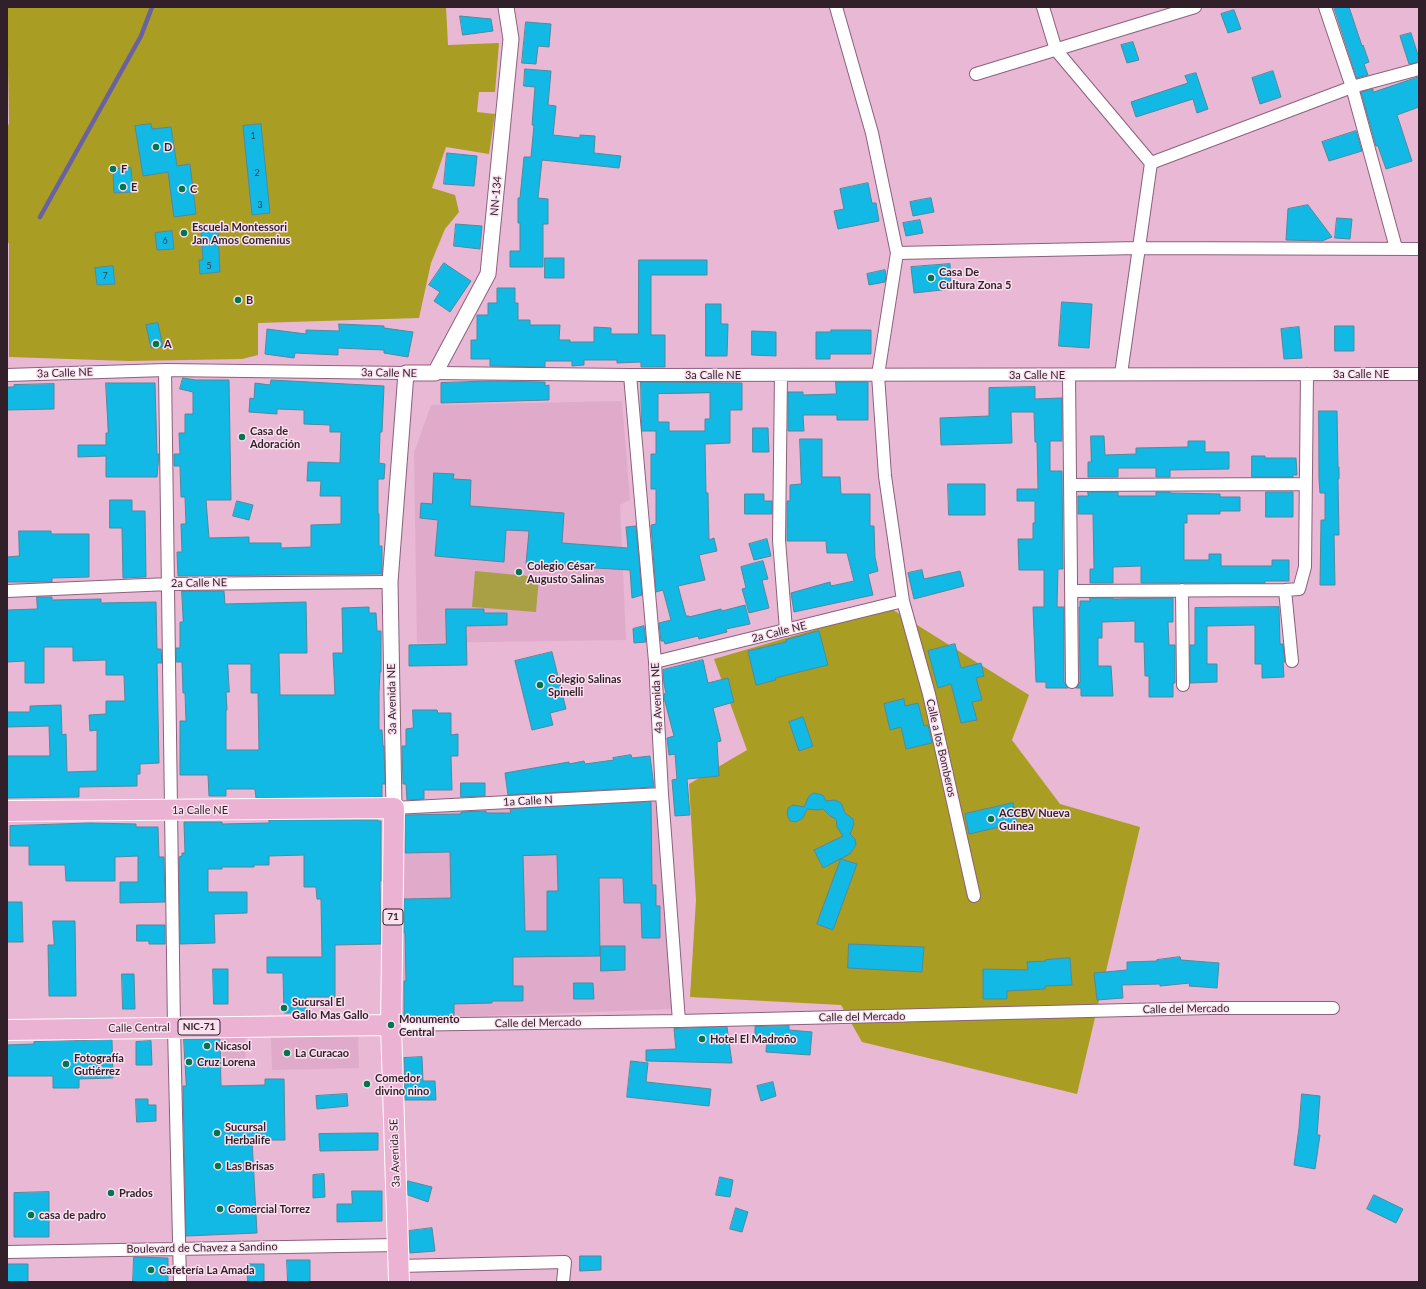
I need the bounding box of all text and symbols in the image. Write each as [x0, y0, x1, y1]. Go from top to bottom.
house number: 1 [250, 131, 256, 141]
place label: D [164, 140, 172, 154]
marker: D [151, 142, 161, 152]
place label: F [121, 162, 127, 176]
marker: F [108, 164, 118, 174]
house number: 2 [254, 168, 260, 178]
street label: NN-134 [488, 175, 504, 217]
place label: E [131, 180, 137, 194]
marker: E [118, 182, 128, 192]
place label: C [190, 182, 197, 196]
marker: C [177, 184, 187, 194]
house number: 3 [257, 200, 263, 210]
place label: Escuela Montessori Jan Amos Comenius [192, 220, 290, 246]
marker: Escuela Montessori Jan Amos Comenius [179, 228, 189, 238]
house number: 6 [162, 236, 168, 246]
house number: 5 [206, 261, 212, 271]
place label: Casa De Cultura Zona 5 [939, 265, 1011, 291]
house number: 7 [102, 271, 108, 281]
marker: Casa De Cultura Zona 5 [926, 273, 936, 283]
place label: B [246, 293, 253, 307]
marker: B [233, 295, 243, 305]
place label: A [164, 337, 172, 351]
marker: A [151, 339, 161, 349]
street label: 3a Calle NE [37, 365, 93, 381]
street label: 3a Calle NE [361, 366, 417, 380]
street label: 3a Calle NE [1333, 367, 1389, 381]
street label: 3a Calle NE [685, 368, 741, 382]
street label: 3a Calle NE [1009, 368, 1065, 382]
place label: Casa de Adoración [250, 424, 300, 450]
marker: Casa de Adoración [237, 432, 247, 442]
place label: Colegio César Augusto Salinas [527, 559, 604, 585]
marker: Colegio César Augusto Salinas [514, 567, 524, 577]
street label: 2a Calle NE [171, 576, 227, 590]
street label: 2a Calle NE [750, 619, 808, 645]
street label: 4a Avenida NE [649, 662, 665, 734]
street label: 3a Avenida NE [385, 663, 399, 735]
place label: Colegio Salinas Spinelli [548, 672, 621, 698]
marker: Colegio Salinas Spinelli [535, 680, 545, 690]
street label: Calle a los Bomberos [923, 698, 959, 798]
street label: 1a Calle N [503, 793, 553, 809]
street label: 1a Calle NE [172, 803, 228, 817]
place label: ACCBV Nueva Guinea [999, 806, 1070, 832]
marker: ACCBV Nueva Guinea [986, 814, 996, 824]
road number: 71 [383, 909, 403, 925]
place label: Sucursal El Gallo Mas Gallo [292, 995, 369, 1021]
street label: Calle del Mercado [1143, 1002, 1229, 1016]
marker: Sucursal El Gallo Mas Gallo [279, 1003, 289, 1013]
street label: Calle del Mercado [819, 1010, 905, 1024]
place label: Monumento Central [399, 1012, 460, 1038]
street label: Calle del Mercado [495, 1016, 581, 1030]
road number: NIC-71 [178, 1019, 220, 1035]
marker: Monumento Central [386, 1020, 396, 1030]
street label: Calle Central [108, 1021, 170, 1035]
place label: Hotel El Madroño [710, 1032, 796, 1046]
marker: Hotel El Madroño [697, 1034, 707, 1044]
place label: Nicasol [215, 1039, 251, 1053]
marker: Nicasol [202, 1041, 212, 1051]
place label: La Curacao [295, 1046, 349, 1060]
marker: La Curacao [282, 1048, 292, 1058]
place label: Fotografía Gutiérrez [74, 1051, 124, 1077]
place label: Cruz Lorena [197, 1055, 256, 1069]
marker: Cruz Lorena [184, 1057, 194, 1067]
marker: Fotografía Gutiérrez [61, 1059, 71, 1069]
place label: Comedor divino nino [375, 1071, 429, 1097]
marker: Comedor divino nino [362, 1079, 372, 1089]
street label: 3a Avenida SE [387, 1119, 403, 1187]
place label: Sucursal Herbalife [225, 1120, 270, 1146]
marker: Sucursal Herbalife [212, 1128, 222, 1138]
place label: Las Brisas [226, 1159, 274, 1173]
marker: Las Brisas [213, 1161, 223, 1171]
place label: Prados [119, 1186, 153, 1200]
marker: Prados [106, 1188, 116, 1198]
place label: Comercial Torrez [228, 1202, 310, 1216]
marker: Comercial Torrez [215, 1204, 225, 1214]
place label: casa de padro [39, 1208, 106, 1222]
marker: casa de padro [26, 1210, 36, 1220]
street label: Boulevard de Chavez a Sandino [126, 1240, 278, 1256]
place label: Cafetería La Amada [159, 1263, 255, 1277]
marker: Cafetería La Amada [146, 1265, 156, 1275]

